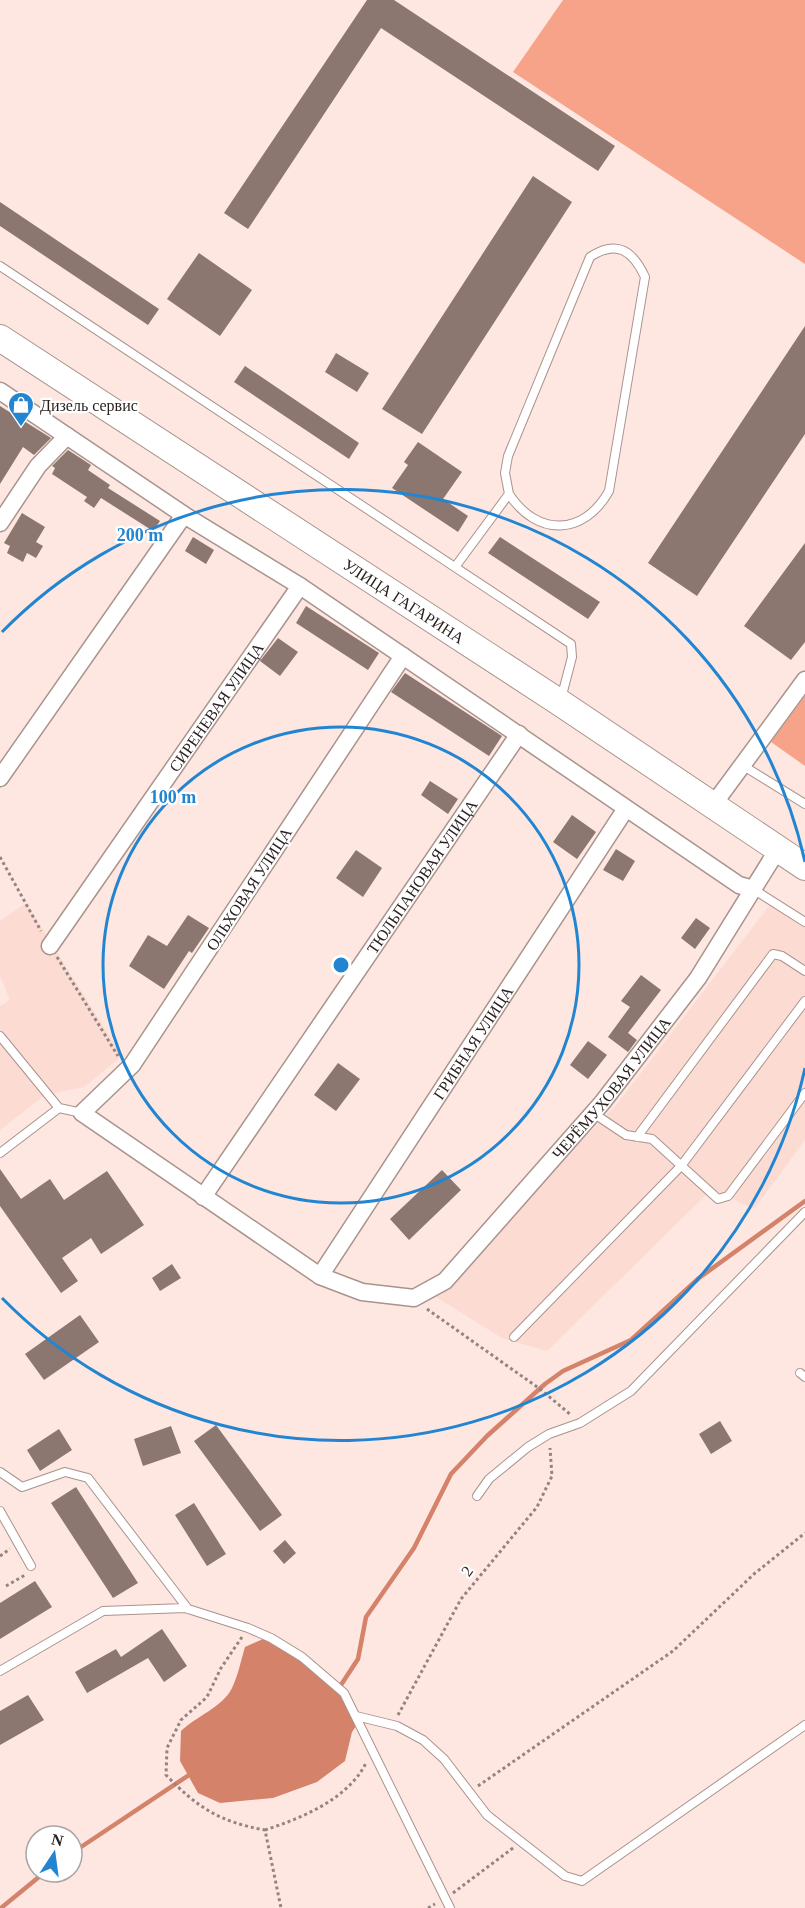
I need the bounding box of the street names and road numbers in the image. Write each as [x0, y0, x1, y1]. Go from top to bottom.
street label: УЛИЦА ГАГАРИНА [340, 555, 468, 647]
street label: СИРЕНЕВАЯ УЛИЦА [165, 639, 267, 775]
street label: ТЮЛЬПАНОВАЯ УЛИЦА [363, 796, 480, 957]
street label: ОЛЬХОВАЯ УЛИЦА [203, 824, 296, 954]
street label: ГРИБНАЯ УЛИЦА [430, 982, 516, 1102]
street label: ЧЕРЁМУХОВАЯ УЛИЦА [548, 1013, 674, 1162]
street label: 2 [458, 1563, 476, 1579]

